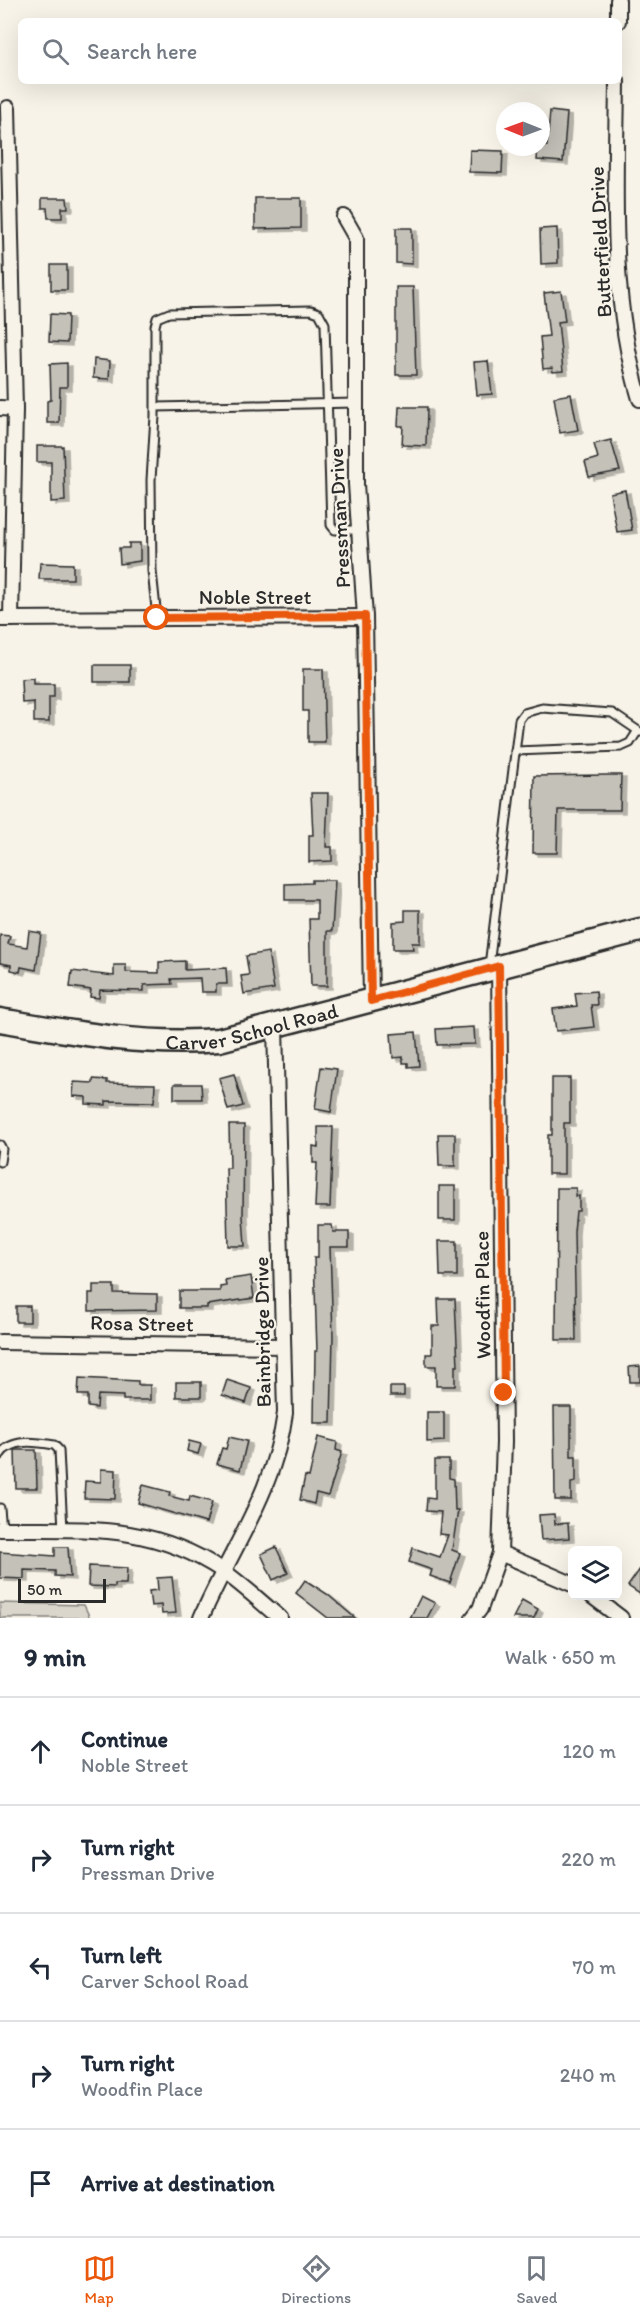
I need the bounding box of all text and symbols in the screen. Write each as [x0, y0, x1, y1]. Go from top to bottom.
search box [18, 18, 622, 84]
icon: search [39, 35, 72, 68]
text: Search here [87, 38, 197, 65]
north arrow [496, 102, 550, 156]
street label: Butterfield Drive [584, 166, 616, 318]
street label: Pressman Drive [323, 447, 355, 589]
street label: Noble Street [199, 584, 311, 609]
route start [143, 604, 169, 630]
street label: Carver School Road [165, 997, 341, 1054]
street label: Woodfin Place [468, 1231, 496, 1359]
street label: Bainbridge Drive [248, 1256, 276, 1408]
street label: Rosa Street [90, 1310, 194, 1336]
route end [490, 1379, 516, 1405]
map controls [568, 1546, 622, 1600]
button: layers [568, 1546, 622, 1600]
scale bar [18, 1576, 106, 1604]
text: 50 m [27, 1580, 62, 1599]
text: 9 min [24, 1641, 86, 1673]
text: Walk · 650 m [505, 1645, 616, 1669]
text: Continue [81, 1726, 168, 1753]
icon: ahead [24, 1735, 57, 1768]
text: 120 m [563, 1739, 616, 1763]
text: Noble Street [81, 1753, 188, 1777]
text: Turn right [81, 1834, 175, 1861]
icon: right [24, 1843, 57, 1876]
text: 220 m [561, 1847, 616, 1871]
text: Pressman Drive [81, 1861, 215, 1885]
text: Turn left [81, 1942, 162, 1969]
icon: left [24, 1951, 57, 1984]
text: 70 m [572, 1955, 616, 1979]
text: Carver School Road [81, 1969, 248, 1993]
text: Turn right [81, 2050, 175, 2077]
icon: right [24, 2059, 57, 2092]
text: 240 m [560, 2063, 616, 2087]
text: Woodfin Place [81, 2077, 203, 2101]
icon: arrive [24, 2167, 57, 2200]
text: Arrive at destination [81, 2170, 275, 2197]
tab: Map [83, 2252, 116, 2307]
tab: Directions [281, 2252, 351, 2307]
tab: Saved [517, 2252, 557, 2307]

